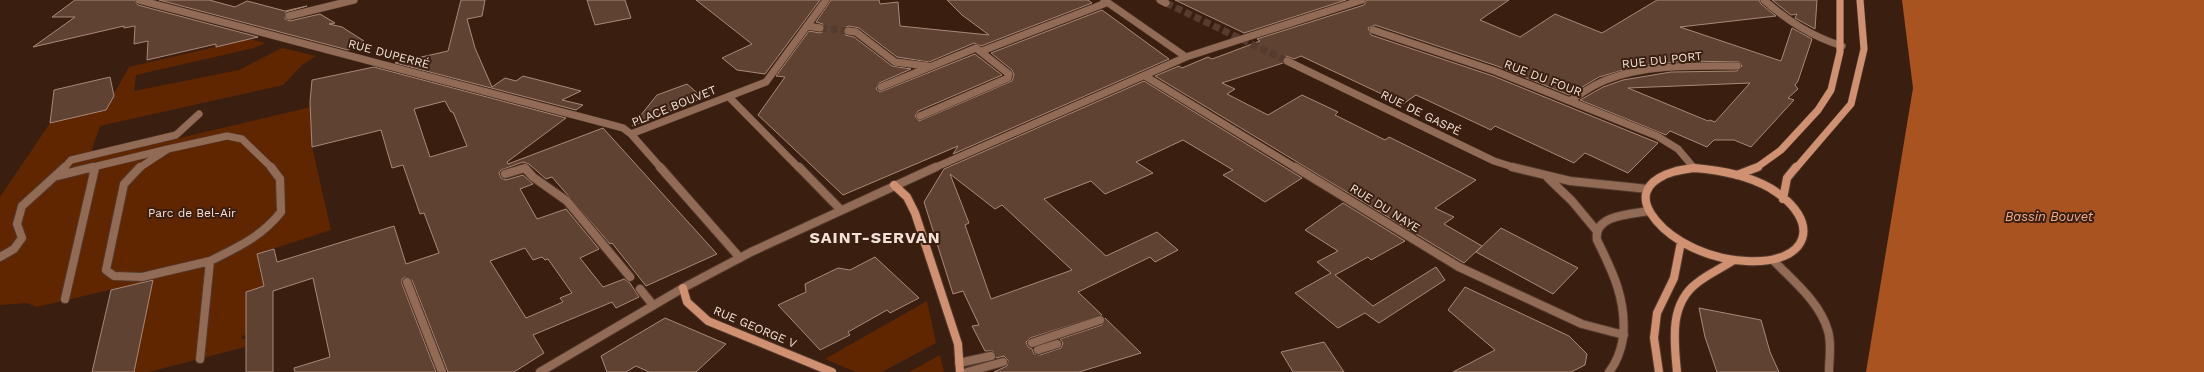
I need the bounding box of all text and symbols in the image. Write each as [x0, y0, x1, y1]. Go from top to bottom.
street label: RUE DUPERRÉ [347, 36, 432, 72]
street label: RUE DU PORT [1621, 49, 1703, 71]
street label: RUE DU FOUR [1502, 57, 1584, 99]
street label: PLACE BOUVET [630, 83, 718, 129]
street label: RUE DE GASPÉ [1378, 87, 1464, 139]
street label: RUE DU NAYE [1347, 181, 1423, 235]
park label: Parc de Bel-Air [148, 206, 236, 220]
water label: Bassin Bouvet [2005, 209, 2094, 224]
district label: SAINT-SERVAN [809, 228, 941, 247]
street label: RUE GEORGE V [711, 303, 799, 351]

